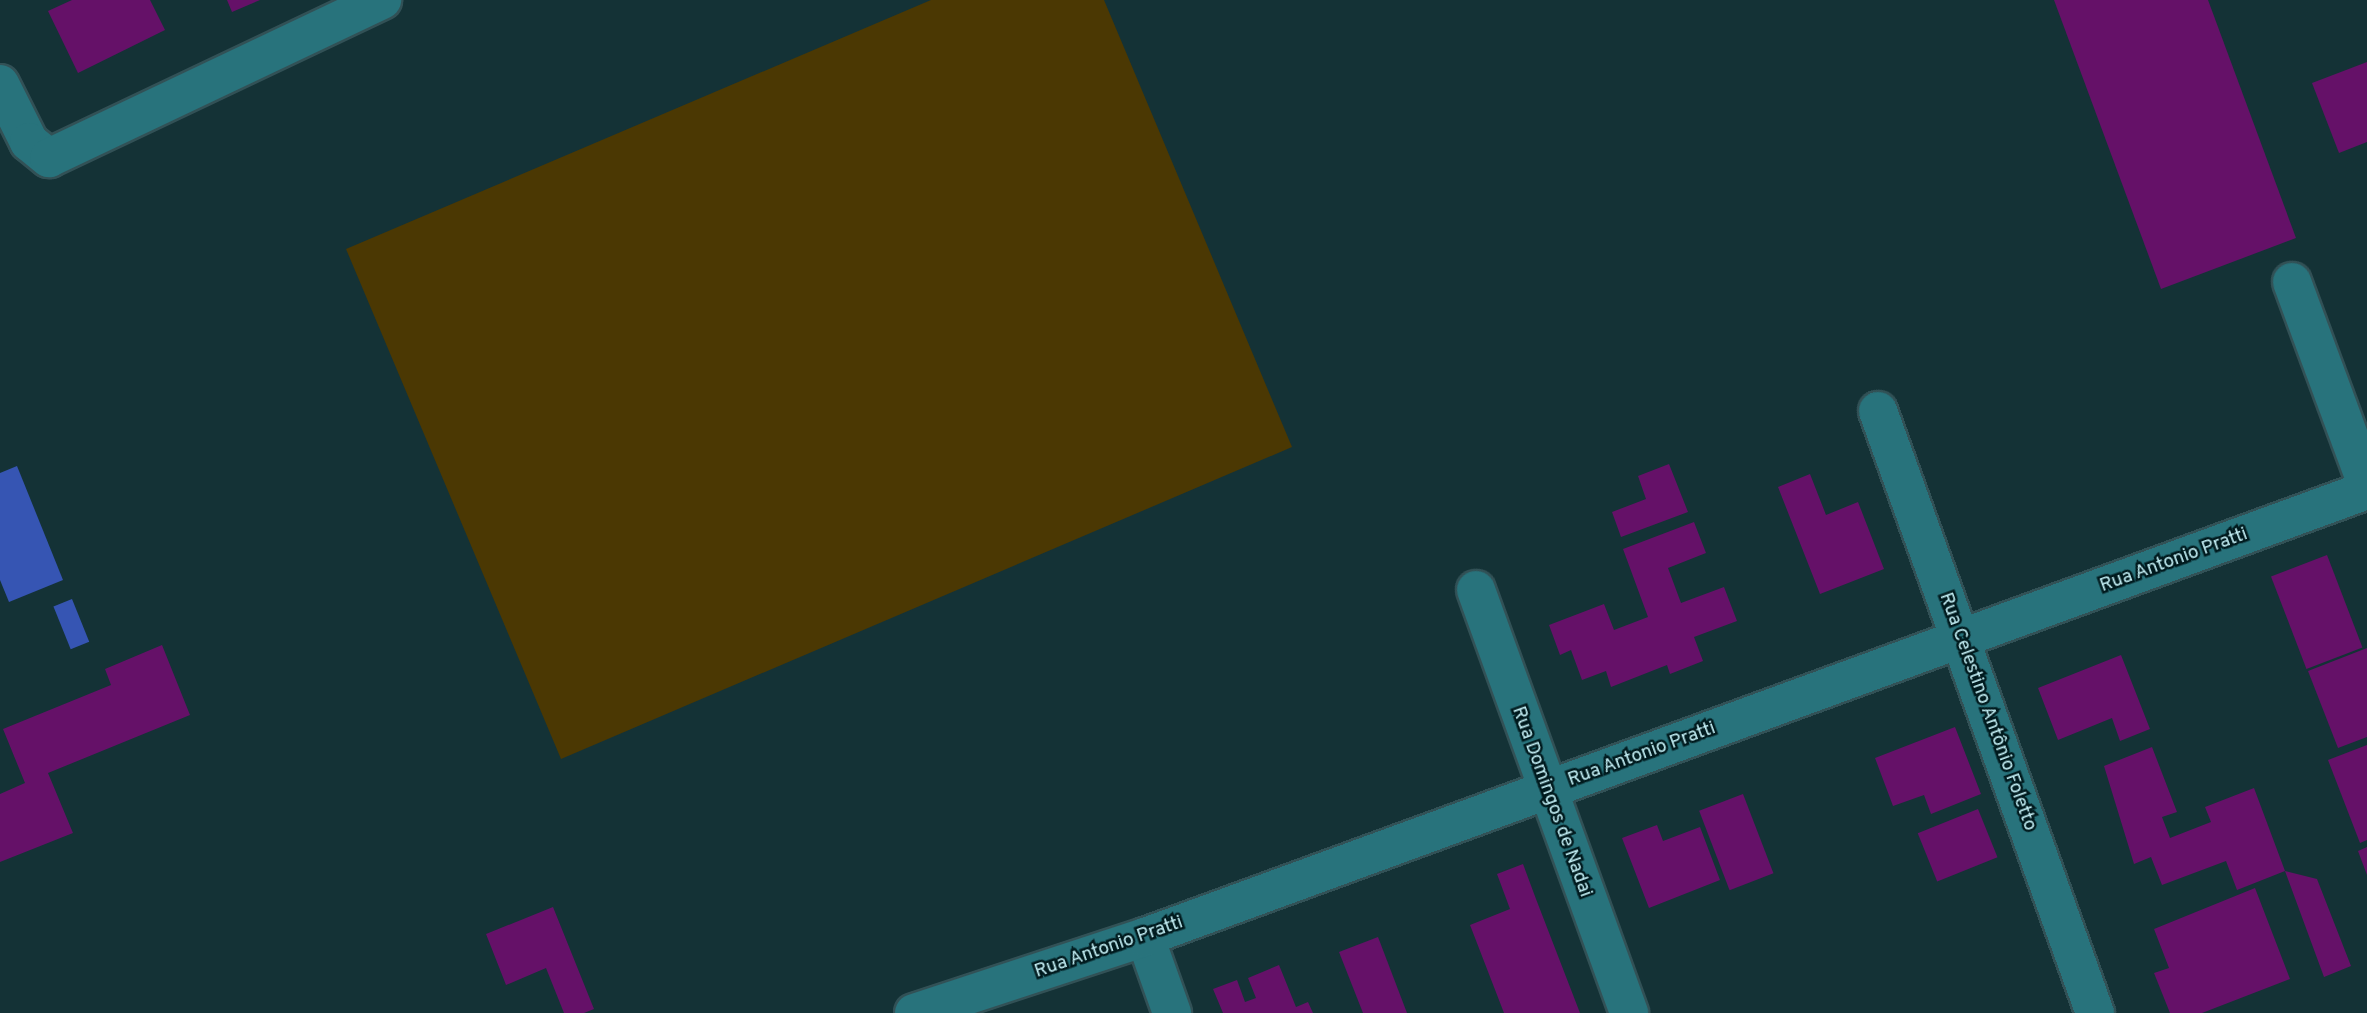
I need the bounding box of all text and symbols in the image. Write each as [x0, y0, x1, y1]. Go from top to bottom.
street label: Rua Antonio Pratti [2097, 524, 2251, 598]
street label: Rua Celestino Antônio Foletto [1933, 589, 2041, 835]
street label: Rua Domingos de Nadai [1506, 704, 1596, 900]
street label: Rua Antonio Pratti [1565, 718, 1719, 792]
street label: Rua Antonio Pratti [1031, 912, 1187, 984]

